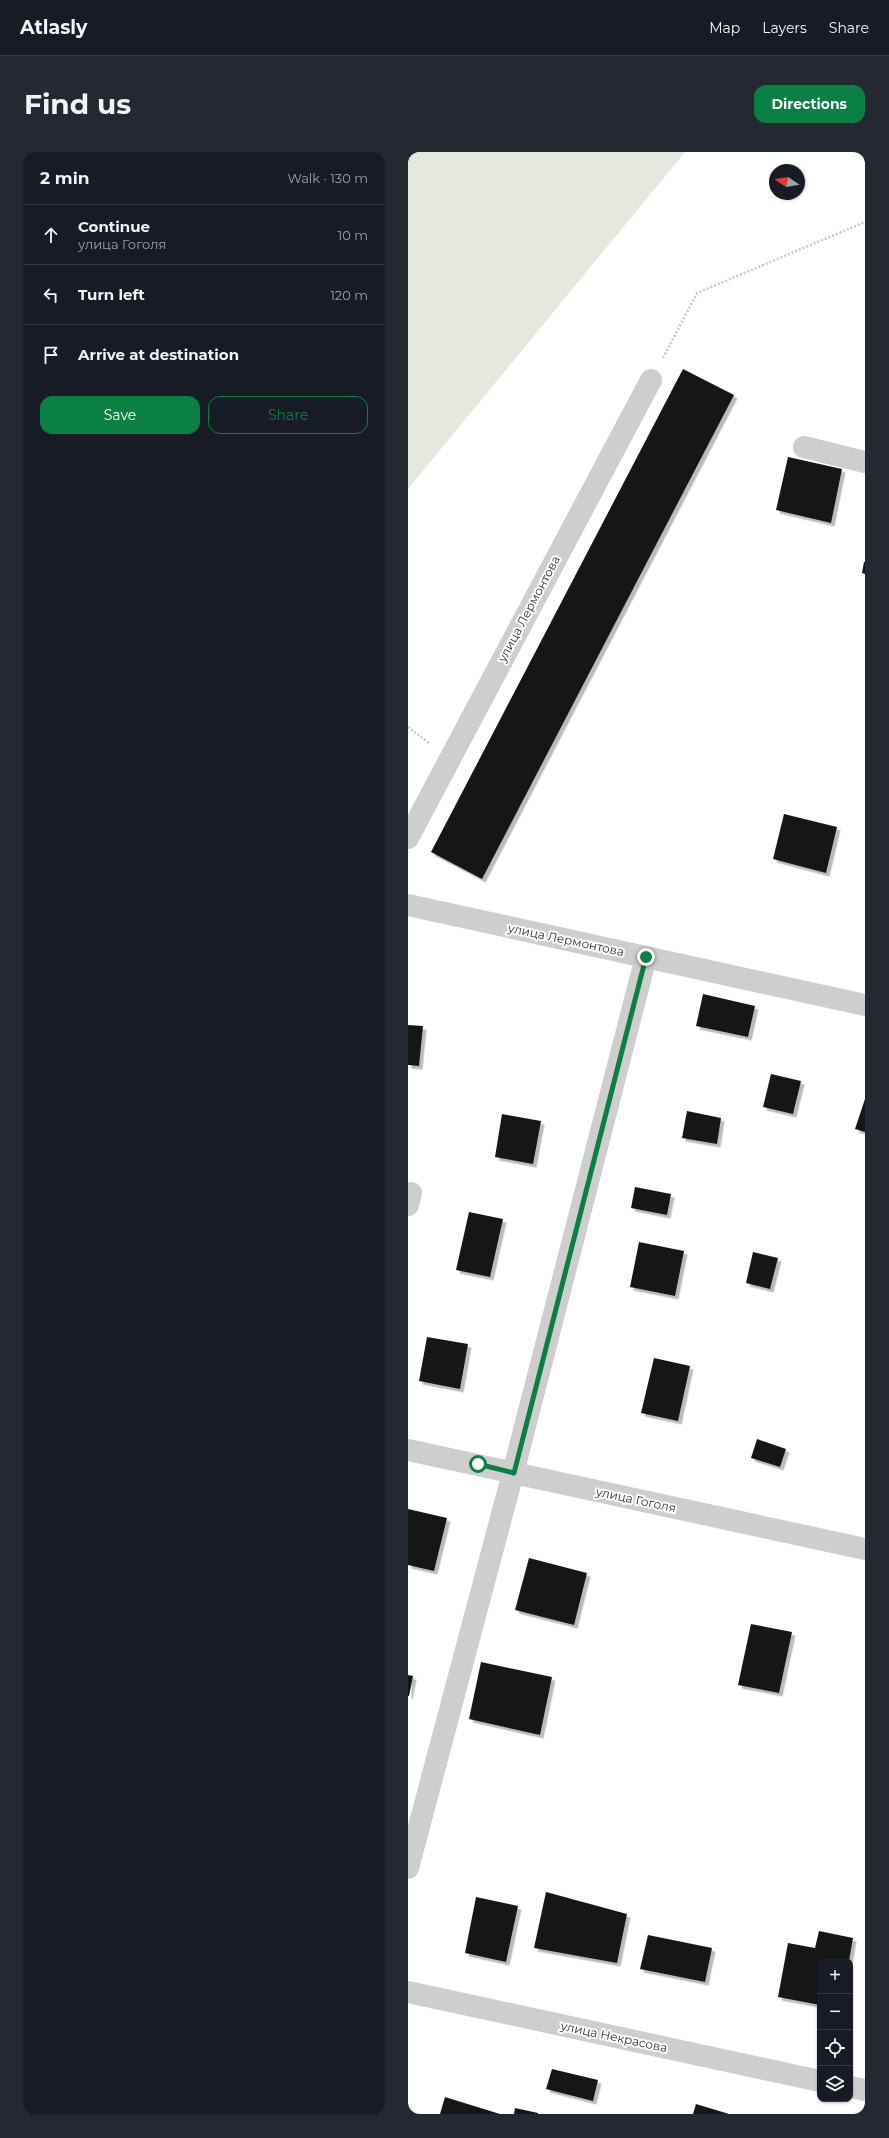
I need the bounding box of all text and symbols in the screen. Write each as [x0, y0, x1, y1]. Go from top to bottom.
text: Atlasly [20, 16, 87, 39]
text: Map [709, 19, 740, 37]
text: Layers [762, 19, 807, 37]
text: Share [829, 19, 869, 37]
button: Directions [754, 85, 865, 123]
text: Find us [24, 87, 131, 121]
north arrow [769, 164, 805, 200]
text: 2 min [40, 168, 90, 188]
text: Walk · 130 m [287, 170, 368, 186]
text: Continue [78, 217, 150, 236]
icon: ahead [40, 224, 62, 246]
text: 10 m [338, 227, 368, 243]
text: улица Гоголя [78, 236, 166, 252]
icon: left [40, 284, 62, 306]
text: Turn left [78, 285, 145, 304]
text: 120 m [330, 287, 368, 303]
icon: arrive [40, 344, 62, 366]
text: Arrive at destination [78, 345, 239, 364]
button: Save [40, 396, 200, 434]
button: Share [208, 396, 368, 434]
street label: улица Лермонтова [494, 553, 563, 665]
street label: улица Лермонтова [506, 920, 625, 959]
route end [637, 948, 655, 966]
route start [469, 1455, 487, 1473]
street label: улица Гоголя [594, 1483, 678, 1515]
map controls [817, 1958, 853, 2102]
button: + [817, 1958, 853, 1994]
button: − [817, 1994, 853, 2030]
street label: улица Некрасова [558, 2018, 669, 2055]
button: locate [817, 2030, 853, 2066]
button: layers [817, 2066, 853, 2102]

